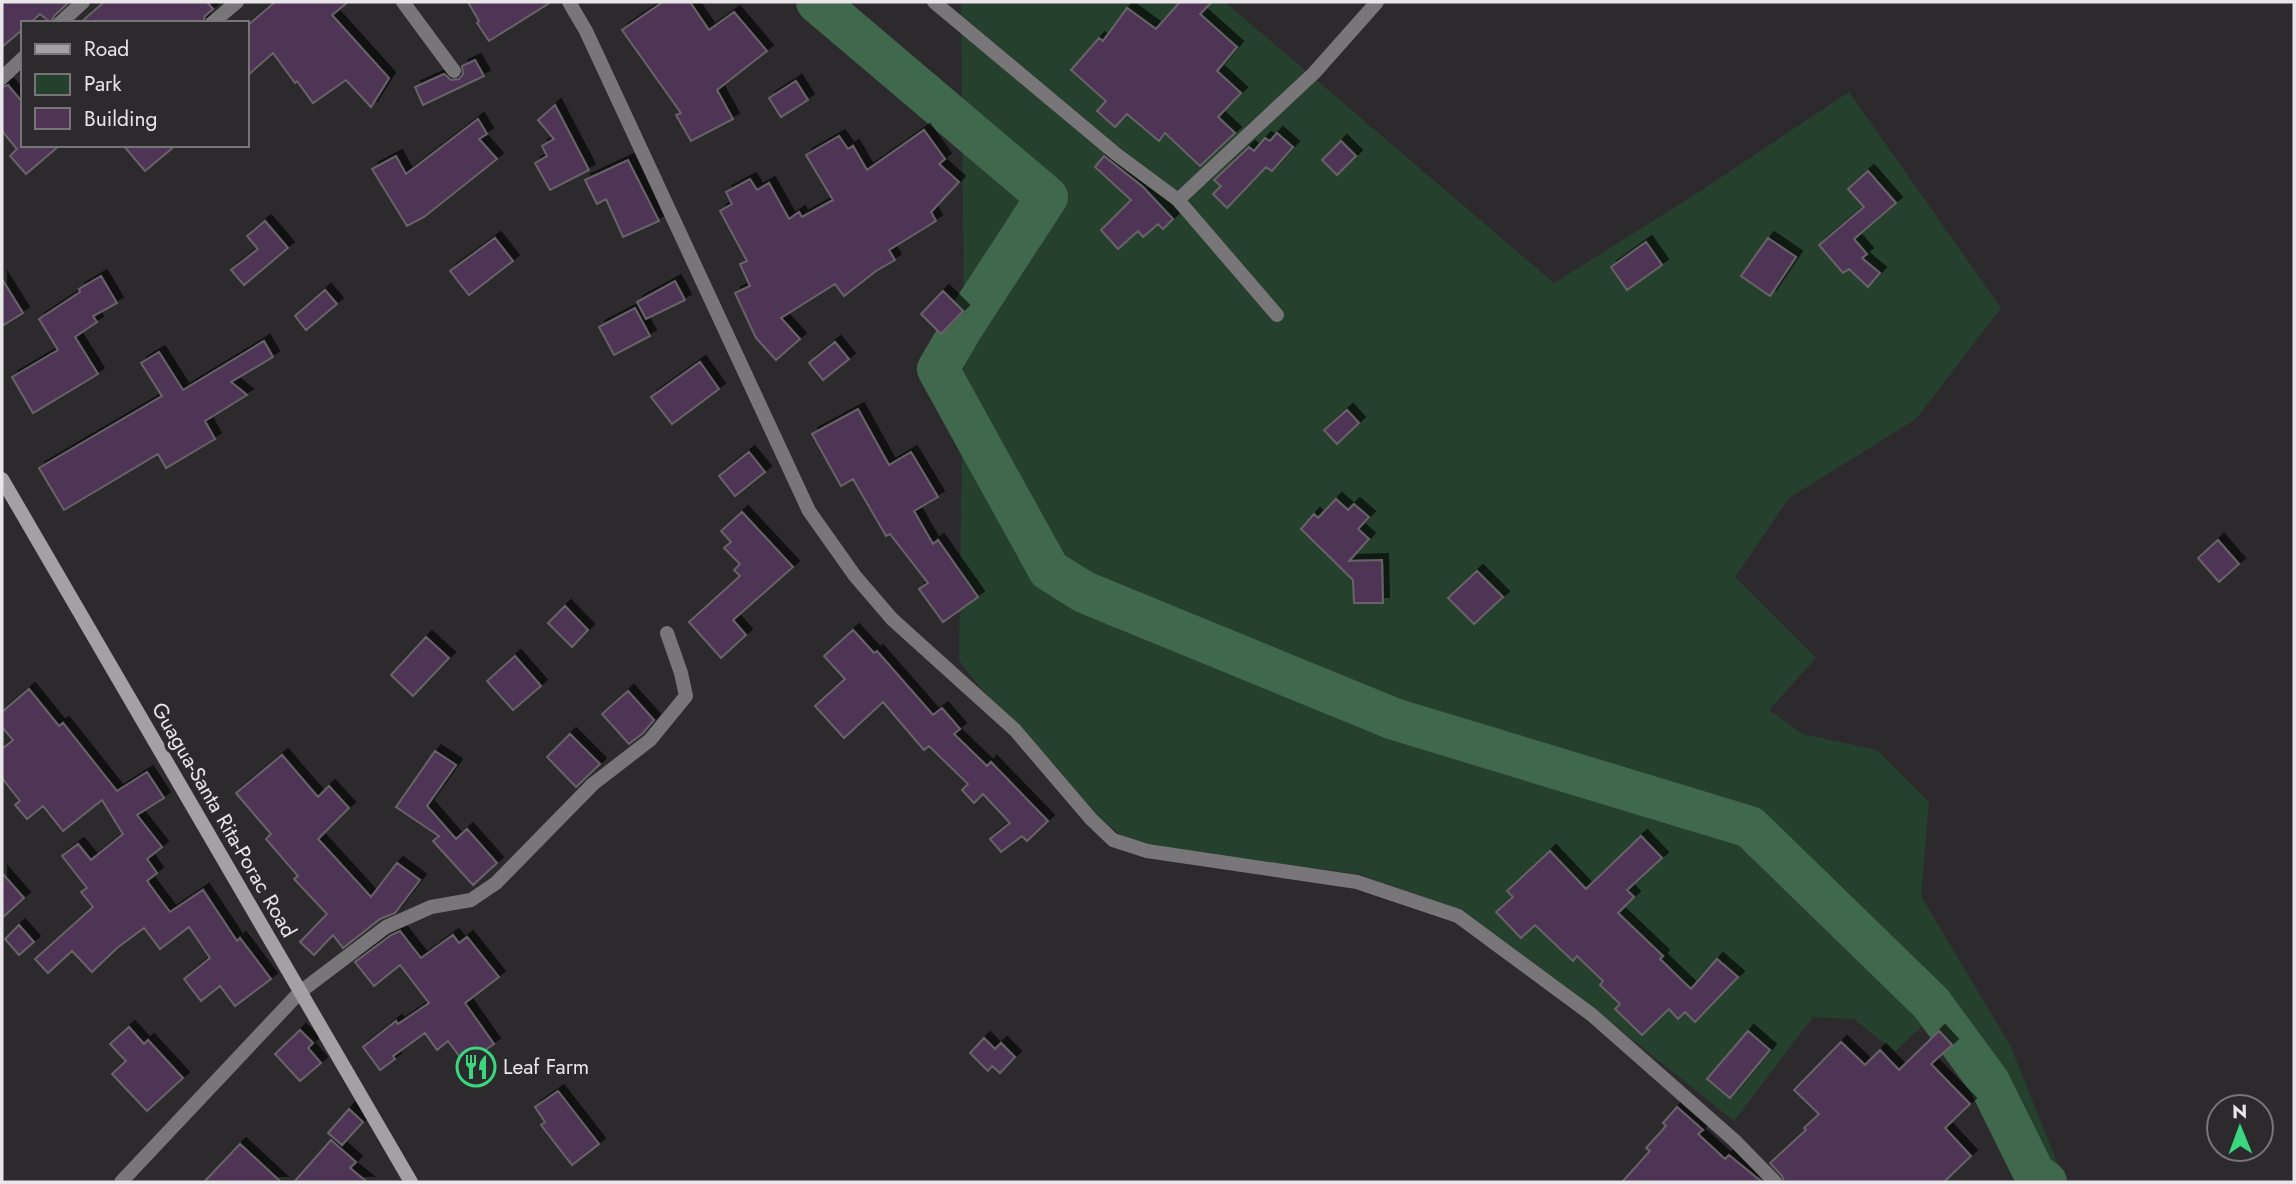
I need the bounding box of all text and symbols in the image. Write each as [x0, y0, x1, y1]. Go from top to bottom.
legend [21, 21, 248, 147]
text: Road [84, 34, 129, 64]
text: Park [84, 69, 122, 99]
text: Building [84, 104, 157, 134]
street label: Guagua-Santa Rita-Porac Road [144, 697, 304, 943]
restaurant icon: Leaf Farm [455, 1046, 497, 1088]
place label: Leaf Farm [503, 1052, 589, 1082]
north arrow [2205, 1093, 2275, 1163]
text: N [2232, 1098, 2247, 1125]

